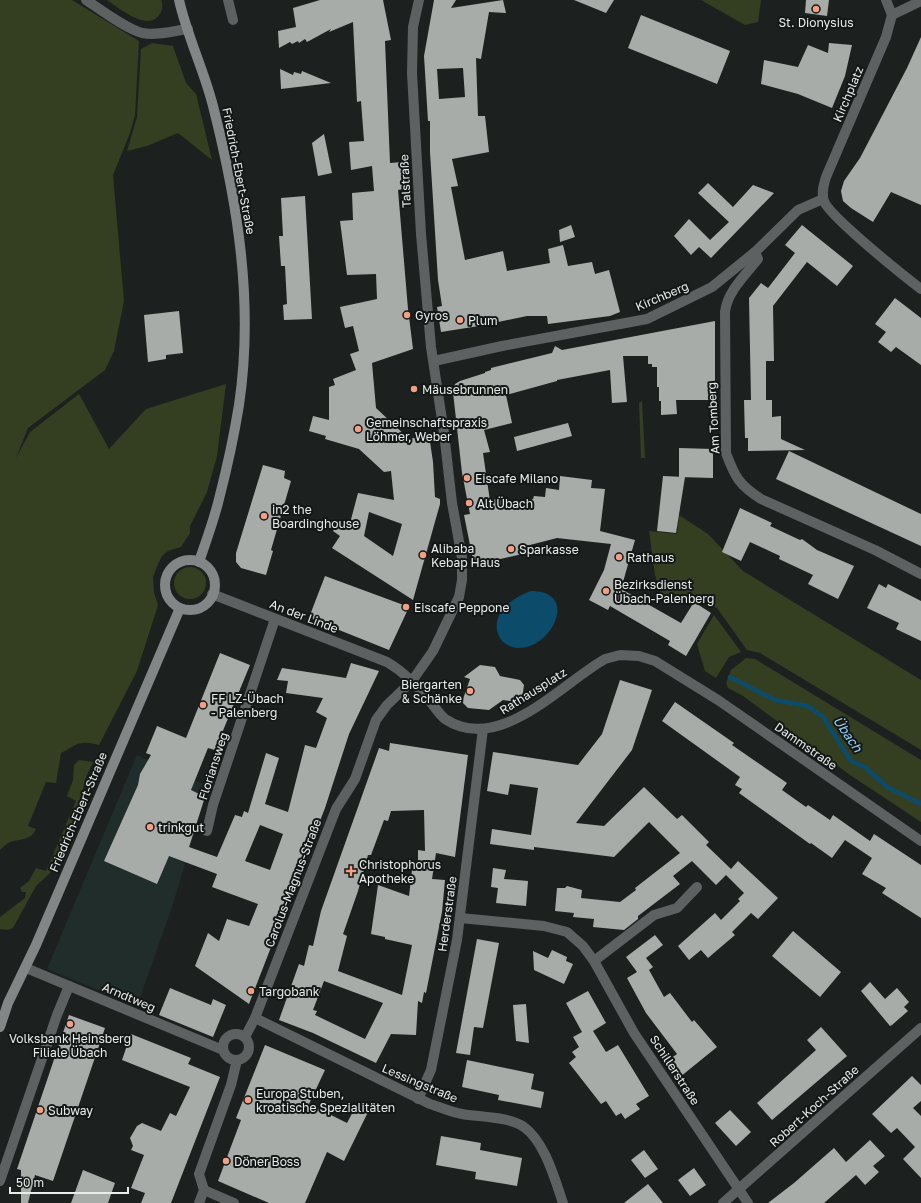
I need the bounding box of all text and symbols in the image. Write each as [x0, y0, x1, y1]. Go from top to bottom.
marker: St. Dionysius [811, 4, 821, 14]
place label: St. Dionysius [778, 15, 854, 30]
street label: Kirchplatz [830, 64, 866, 124]
street label: Friedrich-Ebert-Straße [219, 106, 259, 236]
street label: Talstraße [396, 154, 414, 208]
street label: Kirchberg [633, 278, 691, 314]
place label: Gyros [415, 308, 448, 323]
marker: Gyros [402, 310, 412, 320]
place label: Plum [468, 313, 498, 328]
marker: Plum [455, 315, 465, 325]
place label: Mäusebrunnen [422, 382, 508, 397]
street label: Am Tomberg [704, 382, 722, 454]
marker: Mäusebrunnen [409, 384, 419, 394]
place label: Gemeinschaftspraxis Löhmer, Weber [366, 415, 487, 444]
marker: Gemeinschaftspraxis Löhmer, Weber [353, 424, 363, 434]
place label: Eiscafe Milano [475, 471, 558, 486]
marker: Eiscafe Milano [462, 473, 472, 483]
place label: Alt Übach [477, 496, 533, 511]
marker: Alt Übach [464, 498, 474, 508]
place label: in2 the Boardinghouse [272, 502, 359, 531]
marker: in2 the Boardinghouse [259, 511, 269, 521]
place label: Alibaba Kebap Haus [431, 541, 500, 570]
place label: Sparkasse [519, 542, 579, 557]
marker: Sparkasse [506, 544, 516, 554]
marker: Alibaba Kebap Haus [418, 550, 428, 560]
place label: Rathaus [627, 550, 674, 565]
marker: Rathaus [614, 552, 624, 562]
place label: Bezirksdienst Übach-Palenberg [614, 577, 714, 606]
marker: Bezirksdienst Übach-Palenberg [601, 586, 611, 596]
street label: An der Linde [268, 596, 340, 636]
place label: Eiscafe Peppone [414, 600, 509, 615]
marker: Eiscafe Peppone [401, 602, 411, 612]
street label: Rathausplatz [497, 664, 569, 718]
place label: Biergarten & Schänke [401, 677, 462, 706]
marker: Biergarten & Schänke [465, 686, 475, 696]
place label: FF LZ-Übach - Palenberg [211, 691, 284, 720]
marker: FF LZ-Übach - Palenberg [198, 700, 208, 710]
water label: Übach [830, 713, 867, 756]
street label: Dammstraße [772, 719, 840, 773]
street label: Floriansweg [195, 730, 231, 802]
street label: Friedrich-Ebert-Straße [46, 750, 110, 874]
street label: Carolus-Magnus-Straße [262, 817, 324, 949]
place label: trinkgut [158, 820, 204, 835]
marker: trinkgut [145, 822, 155, 832]
place label: Christophorus Apotheke [359, 857, 441, 886]
marker: Christophorus Apotheke [346, 866, 356, 876]
street label: Herderstraße [434, 875, 460, 953]
street label: Arndtweg [100, 979, 158, 1015]
place label: Targobank [259, 984, 320, 999]
marker: Targobank [246, 986, 256, 996]
marker: Volksbank Heinsberg Filiale Übach [65, 1019, 75, 1029]
place label: Volksbank Heinsberg Filiale Übach [9, 1031, 131, 1060]
street label: Schillerstraße [647, 1032, 703, 1108]
street label: Lessingstraße [380, 1060, 460, 1106]
street label: Robert-Koch-Straße [766, 1062, 862, 1150]
place label: Europa Stuben, kroatische Spezialitäten [256, 1086, 395, 1115]
marker: Europa Stuben, kroatische Spezialitäten [243, 1095, 253, 1105]
place label: Subway [48, 1103, 93, 1118]
marker: Subway [35, 1105, 45, 1115]
place label: Döner Boss [234, 1154, 300, 1169]
marker: Döner Boss [221, 1156, 231, 1166]
scale bar [10, 1169, 128, 1195]
text: 50 m [16, 1175, 44, 1190]

